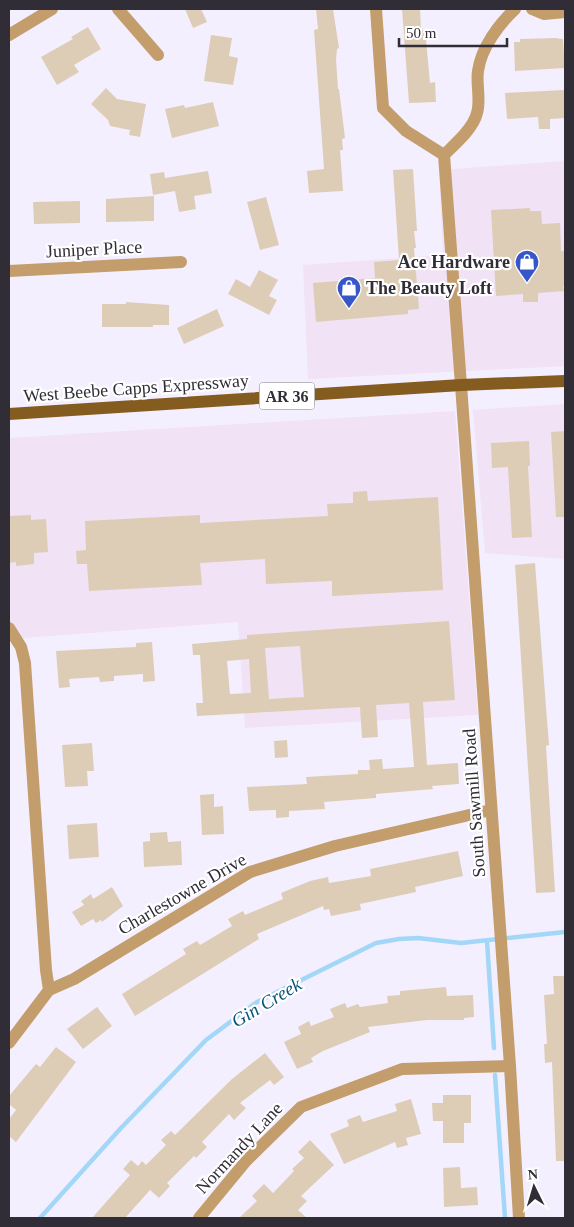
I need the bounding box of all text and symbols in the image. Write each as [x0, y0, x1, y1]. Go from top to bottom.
scale bar [399, 15, 506, 47]
text: 50 m [406, 25, 437, 41]
street label: Juniper Place [45, 236, 143, 262]
shop icon: Ace Hardware [514, 249, 540, 283]
place label: Ace Hardware [398, 252, 510, 272]
shop icon: The Beauty Loft [336, 275, 362, 309]
place label: The Beauty Loft [366, 278, 492, 298]
street label: West Beebe Capps Expressway [23, 370, 249, 406]
road number: AR 36 [260, 382, 314, 410]
street label: South Sawmill Road [459, 728, 489, 878]
street label: Charlestowne Drive [114, 849, 250, 939]
water label: Gin Creek [227, 973, 306, 1031]
street label: Normandy Lane [192, 1098, 286, 1198]
north arrow [509, 1162, 559, 1212]
text: N [527, 1167, 539, 1182]

